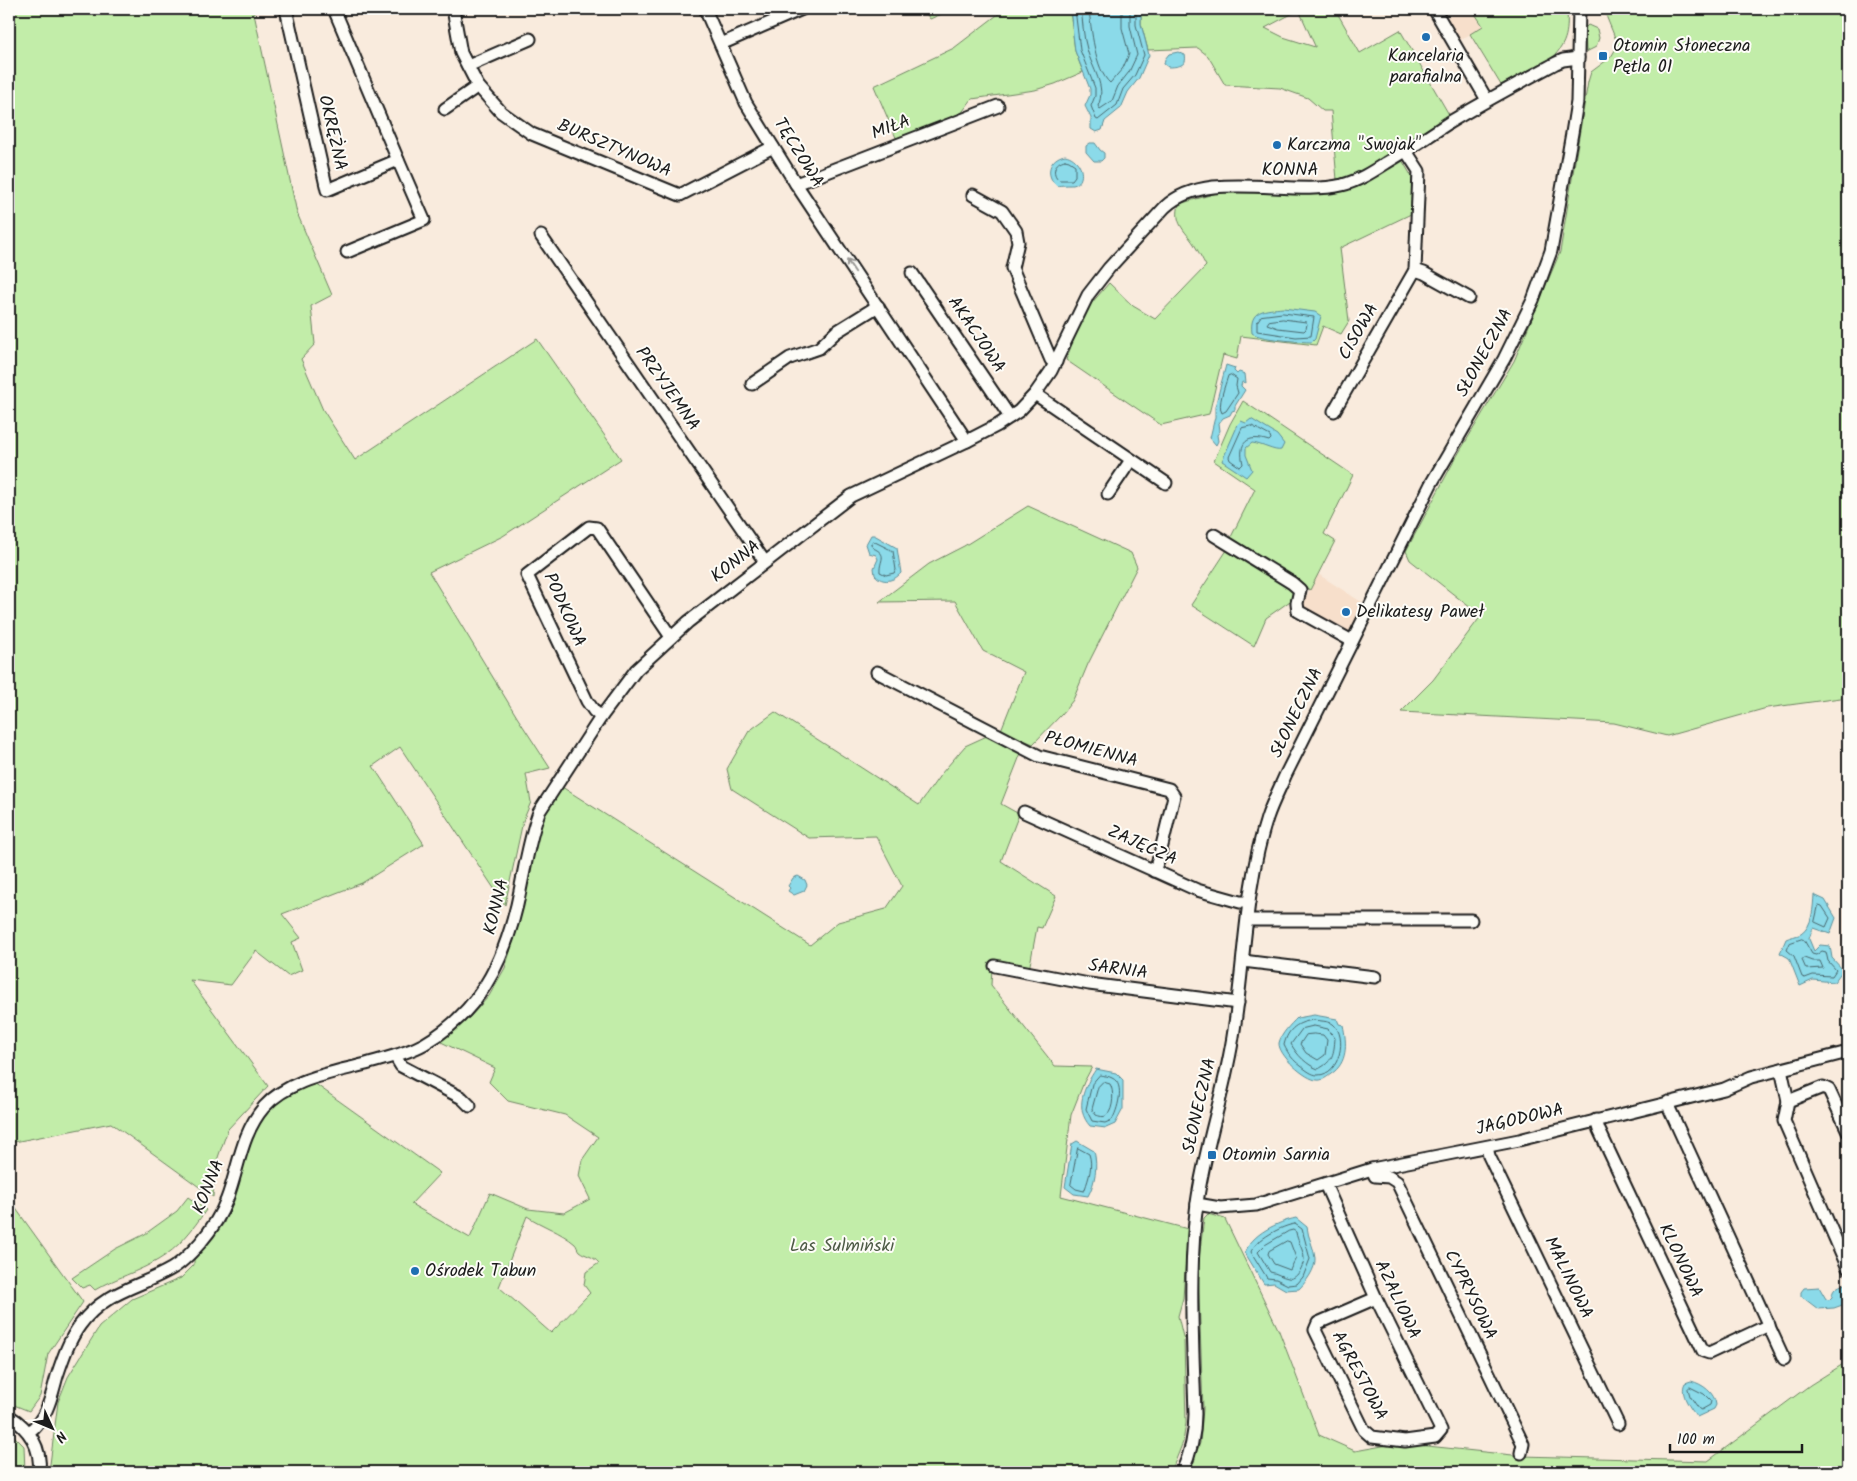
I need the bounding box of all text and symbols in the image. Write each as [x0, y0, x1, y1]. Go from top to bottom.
marker: Kancelaria parafialna [1420, 31, 1432, 43]
place label: Otomin Słoneczna Pętla 01 [1613, 32, 1750, 82]
place label: Kancelaria parafialna [1388, 42, 1464, 92]
marker: Otomin Słoneczna Pętla 01 [1597, 50, 1609, 62]
street label: OKRĘŻNA [309, 92, 355, 174]
street label: MIŁA [867, 107, 915, 149]
street label: BURSZTYNOWA [552, 112, 676, 186]
street label: TĘCZOWA [765, 112, 831, 194]
place label: Karczma "Swojak" [1287, 131, 1421, 160]
marker: Karczma "Swojak" [1271, 139, 1283, 151]
street label: KONNA [1262, 156, 1319, 185]
one-way arrow [846, 259, 856, 273]
street label: AKACJOWA [939, 290, 1013, 380]
street label: CISOWA [1331, 298, 1387, 366]
street label: SŁONECZNA [1449, 303, 1521, 403]
street label: PRZYJEMNA [627, 341, 707, 438]
street label: KONNA [705, 533, 767, 591]
street label: PODKOWA [535, 568, 593, 652]
place label: Delikatesy Paweł [1356, 598, 1485, 627]
marker: Delikatesy Paweł [1340, 606, 1352, 618]
street label: SŁONECZNA [1263, 663, 1331, 763]
street label: PŁOMIENNA [1041, 724, 1141, 776]
street label: ZAJĘCZA [1102, 818, 1182, 874]
street label: KONNA [476, 876, 518, 938]
street label: SARNIA [1086, 951, 1150, 989]
street label: SŁONECZNA [1175, 1055, 1225, 1157]
street label: JAGODOWA [1473, 1096, 1567, 1144]
place label: Otomin Sarnia [1222, 1141, 1330, 1170]
marker: Otomin Sarnia [1206, 1149, 1218, 1161]
street label: KONNA [185, 1155, 233, 1219]
street label: KLONOWA [1650, 1219, 1710, 1303]
park label: Las Sulmiński [790, 1232, 895, 1261]
street label: MALINOWA [1536, 1232, 1601, 1324]
street label: CYPRYSOWA [1436, 1245, 1504, 1345]
street label: AZALIOWA [1366, 1256, 1428, 1344]
place label: Ośrodek Tabun [425, 1257, 536, 1286]
marker: Ośrodek Tabun [409, 1265, 421, 1277]
street label: AGRESTOWA [1323, 1326, 1395, 1426]
north arrow [28, 1404, 78, 1454]
scale bar [1670, 1421, 1802, 1453]
text: N [50, 1426, 72, 1447]
text: 100 m [1677, 1428, 1715, 1452]

